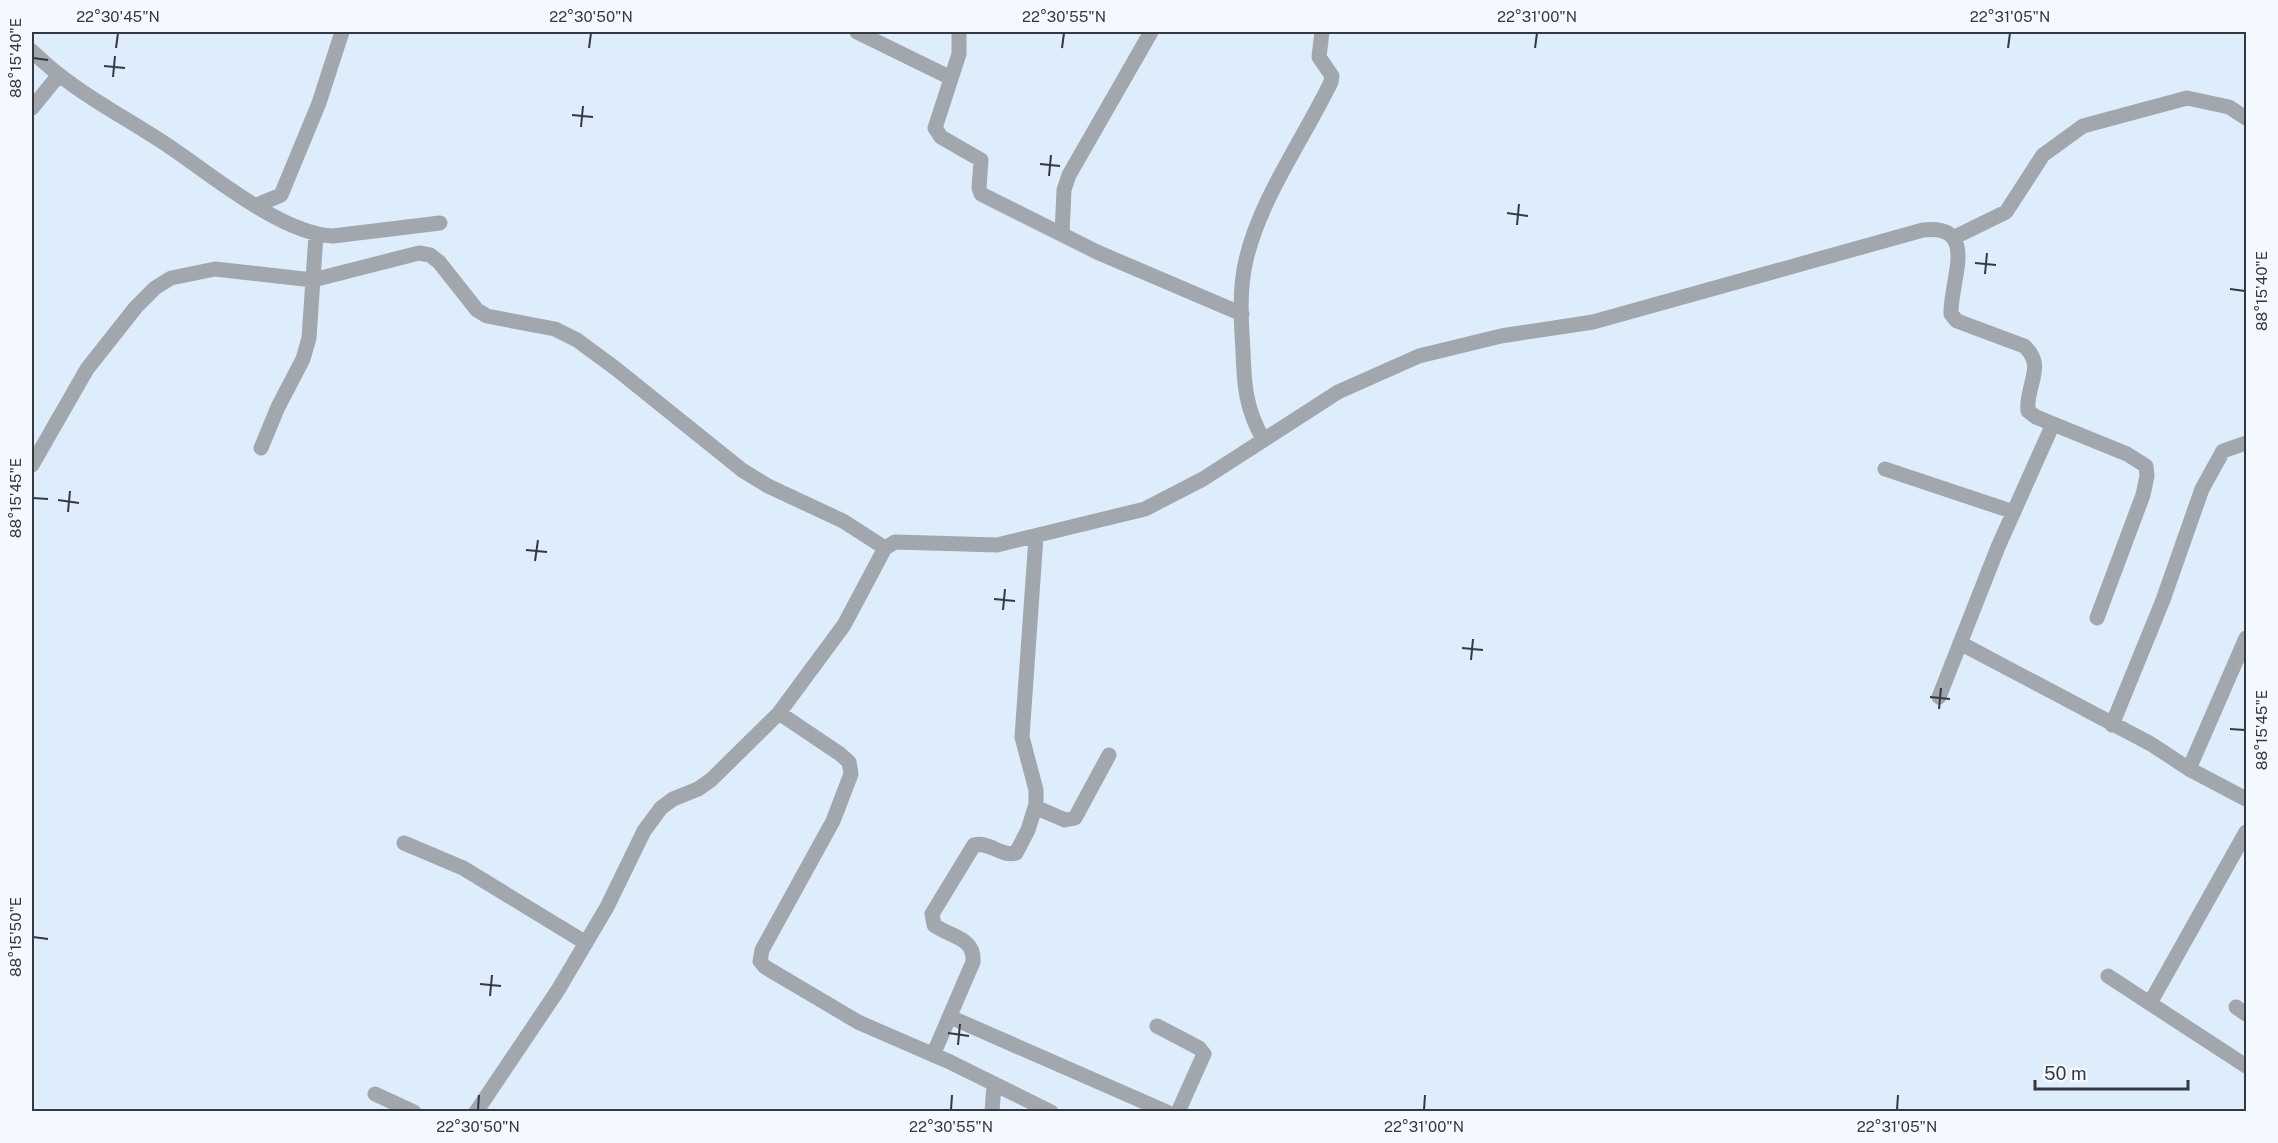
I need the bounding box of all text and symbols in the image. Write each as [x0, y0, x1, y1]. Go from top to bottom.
text: 22°30'45"N [76, 8, 160, 25]
text: 22°30'50"N [549, 8, 633, 25]
text: 22°30'55"N [1022, 8, 1106, 25]
text: 22°31'00"N [1497, 8, 1577, 25]
text: 22°31'05"N [1970, 8, 2050, 25]
text: 88°15'40"E [7, 18, 24, 98]
text: 88°15'40"E [2253, 251, 2270, 331]
text: 88°15'45"E [7, 458, 24, 538]
text: 88°15'45"E [2253, 690, 2270, 770]
text: 88°15'50"E [7, 897, 24, 977]
scale bar [2035, 1053, 2188, 1091]
text: 50 m [2044, 1063, 2087, 1084]
text: 22°30'50"N [436, 1118, 520, 1135]
text: 22°30'55"N [909, 1118, 993, 1135]
text: 22°31'00"N [1384, 1118, 1464, 1135]
text: 22°31'05"N [1857, 1118, 1937, 1135]

